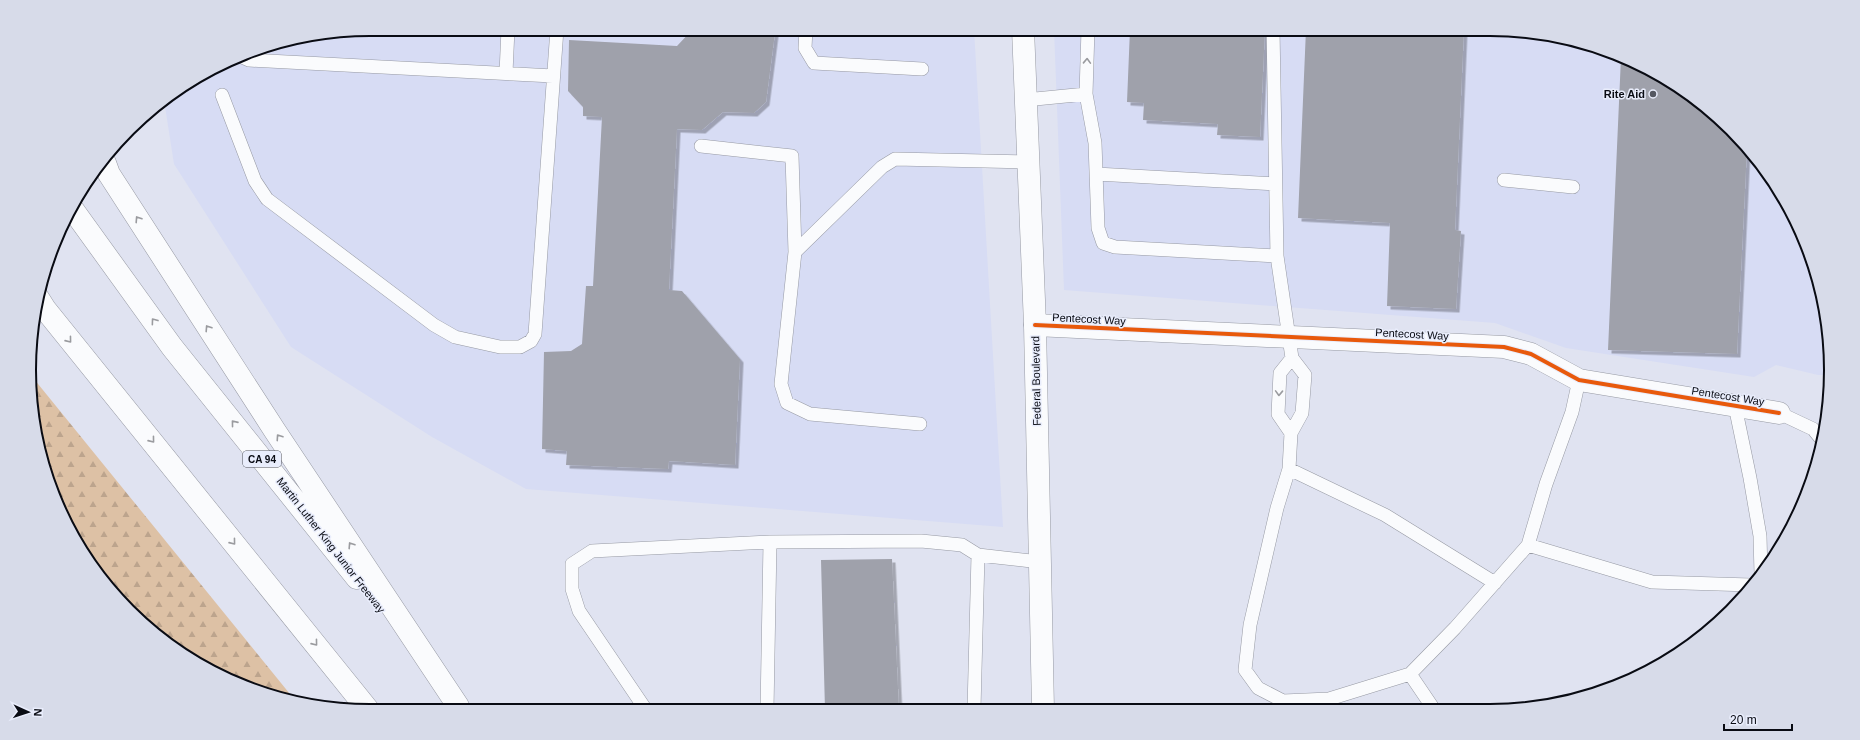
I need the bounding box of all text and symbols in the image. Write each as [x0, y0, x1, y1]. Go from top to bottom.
one-way arrow [1083, 58, 1092, 64]
place label: Rite Aid [1604, 88, 1645, 100]
marker: Rite Aid [1648, 89, 1658, 99]
one-way arrow [135, 216, 143, 223]
street label: Pentecost Way [1052, 311, 1127, 327]
one-way arrow [151, 318, 158, 325]
one-way arrow [206, 325, 213, 332]
street label: Pentecost Way [1375, 326, 1450, 342]
one-way arrow [65, 335, 72, 342]
street label: Federal Boulevard [1029, 336, 1043, 426]
street label: Pentecost Way [1691, 384, 1766, 408]
one-way arrow [1275, 390, 1283, 396]
one-way arrow [231, 421, 238, 428]
one-way arrow [277, 435, 284, 442]
one-way arrow [147, 436, 154, 443]
road number: CA 94 [243, 451, 281, 467]
street label: Martin Luther King Junior Freeway [275, 475, 388, 615]
one-way arrow [228, 537, 235, 544]
one-way arrow [349, 543, 356, 550]
one-way arrow [310, 638, 317, 645]
north arrow [8, 692, 48, 732]
scale bar [1724, 706, 1792, 732]
text: N [32, 708, 44, 717]
text: 20 m [1730, 713, 1757, 727]

